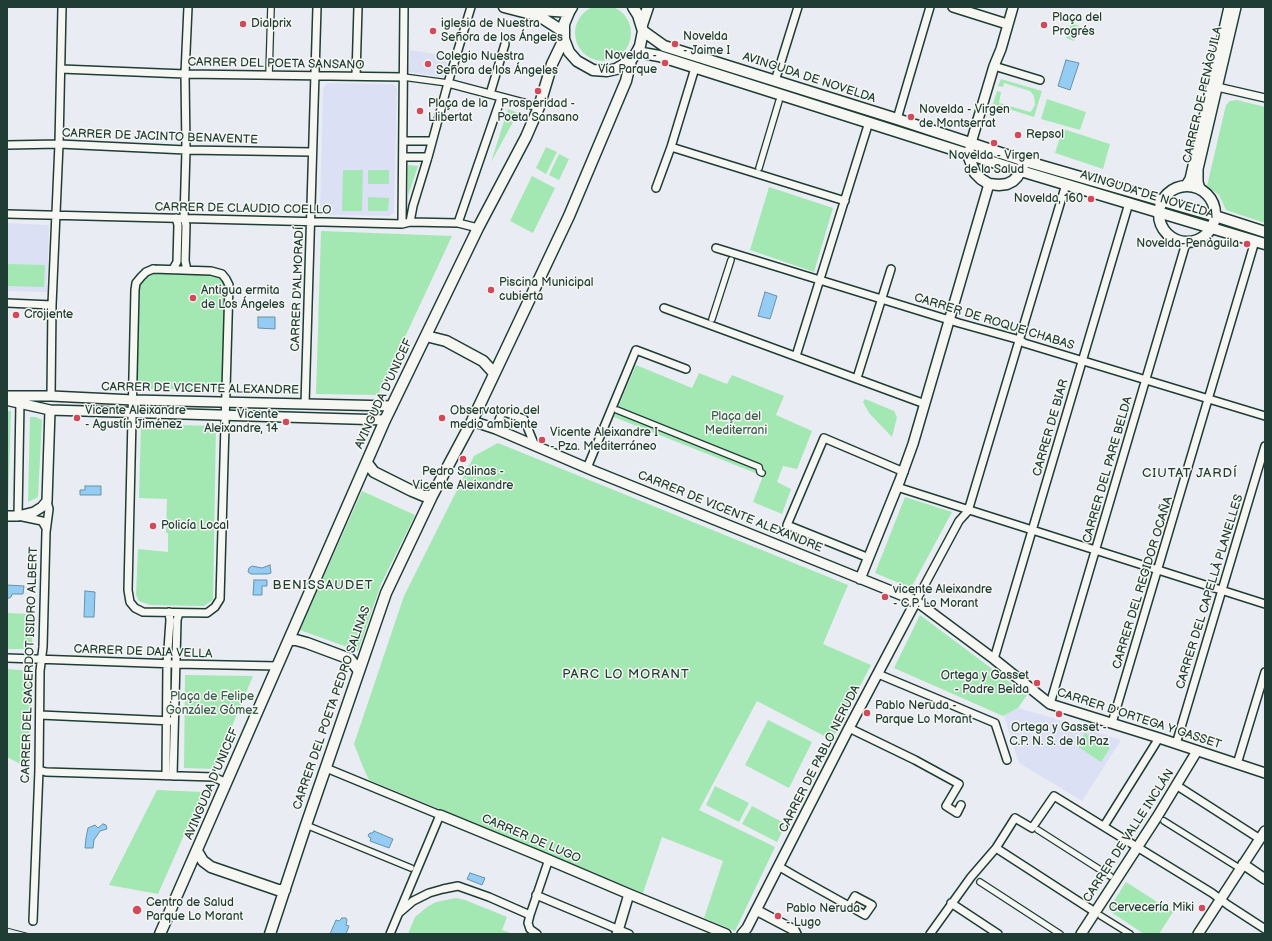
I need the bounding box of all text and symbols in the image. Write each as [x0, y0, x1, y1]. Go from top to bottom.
place label: Plaça del Progrés [1052, 11, 1102, 39]
place label: Dialprix [251, 17, 292, 31]
place label: iglesia de Nuestra Señora de los Ángeles [441, 17, 563, 45]
marker: Dialprix [238, 19, 248, 29]
marker: Plaça del Progrés [1039, 20, 1049, 30]
street label: CARRER DE PENÀGUILA [1180, 25, 1226, 165]
marker: iglesia de Nuestra Señora de los Ángeles [428, 26, 438, 36]
place label: Novelda - Jaime I [683, 30, 730, 58]
marker: Novelda - Jaime I [670, 39, 680, 49]
place label: Novelda - Vía Parque [598, 49, 657, 77]
place label: Colegio Nuestra Señora de los Ángeles [436, 50, 558, 78]
street label: AVINGUDA DE NOVELDA [741, 50, 877, 106]
street label: CARRER DEL POETA SANSANO [187, 55, 365, 73]
marker: Novelda - Vía Parque [660, 58, 670, 68]
marker: Colegio Nuestra Señora de los Ángeles [423, 59, 433, 69]
marker: Prosperidad - Poeta Sansano [533, 86, 543, 96]
place label: Plaça de la Llibertat [428, 97, 488, 125]
place label: Prosperidad - Poeta Sansano [497, 97, 579, 125]
place label: Novelda - Virgen de Montserrat [919, 103, 1010, 131]
marker: Plaça de la Llibertat [415, 106, 425, 116]
marker: Novelda - Virgen de Montserrat [906, 112, 916, 122]
street label: CARRER DE JACINTO BENAVENTE [62, 126, 258, 148]
place label: Repsol [1026, 128, 1064, 142]
marker: Repsol [1013, 130, 1023, 140]
marker: Novelda - Virgen de la Salud [989, 138, 999, 148]
place label: Novelda - Virgen de la Salud [949, 149, 1039, 177]
street label: AVINGUDA DE NOVELDA [1078, 168, 1216, 222]
place label: Novelda, 160 [1014, 192, 1083, 206]
marker: Novelda, 160 [1086, 194, 1096, 204]
street label: CARRER DE CLAUDIO COELLO [154, 200, 332, 218]
street label: CARRER D'ALMORADÍ [289, 226, 307, 352]
place label: Novelda-Penàguila [1136, 237, 1239, 251]
marker: Novelda-Penàguila [1242, 239, 1252, 249]
place label: Piscina Municipal cubierta [499, 276, 594, 304]
place label: Antigua ermita de Los Ángeles [201, 284, 285, 312]
marker: Piscina Municipal cubierta [486, 285, 496, 295]
street label: CARRER DE ROQUE CHABAS [912, 291, 1076, 353]
marker: Antigua ermita de Los Ángeles [188, 293, 198, 303]
place label: Crojiente [24, 308, 73, 322]
marker: Crojiente [11, 310, 21, 320]
street label: AVINGUDA D'UNICEF [352, 337, 416, 451]
street label: CARRER DE BIAR [1030, 378, 1072, 478]
street label: CARRER DE VICENTE ALEXANDRE [101, 380, 299, 398]
street label: CARRER DEL PARE BELDA [1080, 395, 1136, 545]
place label: Vicente Aleixandre - Agustín Jiménez [85, 404, 186, 432]
place label: Observatorio del medio ambiente [450, 404, 540, 432]
place label: Vicente Aleixandre, 14 [204, 408, 278, 436]
park label: Plaça del Mediterrani [705, 410, 767, 438]
marker: Vicente Aleixandre - Agustín Jiménez [72, 413, 82, 423]
marker: Observatorio del medio ambiente [437, 413, 447, 423]
marker: Vicente Aleixandre, 14 [281, 417, 291, 427]
place label: Vicente Aleixandre I - Pza. Mediterráneo [550, 426, 658, 454]
marker: Vicente Aleixandre I - Pza. Mediterráneo [537, 435, 547, 445]
marker: Pedro Salinas - Vicente Aleixandre [458, 454, 468, 464]
place label: Pedro Salinas - Vicente Aleixandre [413, 465, 513, 493]
district label: CIUTAT JARDÍ [1142, 466, 1238, 482]
street label: CARRER DE VICENTE ALEXANDRE [636, 468, 824, 556]
street label: CARRER DEL CAPELLÀ PLANELLES [1173, 493, 1247, 691]
street label: CARRER DEL REGIDOR OCAÑA [1110, 495, 1176, 671]
place label: Policía Local [161, 519, 229, 533]
marker: Policía Local [148, 521, 158, 531]
street label: CARRER DEL SACERDOT ISIDRO ALBERT [19, 546, 41, 784]
district label: BENISSAUDET [272, 578, 374, 594]
place label: vicente Aleixandre - C.P. Lo Morant [893, 583, 992, 611]
marker: vicente Aleixandre - C.P. Lo Morant [880, 592, 890, 602]
street label: CARRER DEL POETA PEDRO SALINAS [290, 604, 374, 812]
street label: CARRER DE DAIA VELLA [73, 642, 213, 662]
district label: PARC LO MORANT [562, 667, 690, 683]
place label: Ortega y Gasset - Padre Belda [941, 669, 1029, 697]
marker: Ortega y Gasset - Padre Belda [1032, 678, 1042, 688]
street label: CARRER DE PABLO NERUDA [776, 683, 864, 835]
street label: CARRER D'ORTEGA Y GASSET [1055, 686, 1223, 752]
park label: Plaça de Felipe González Gómez [166, 690, 258, 718]
place label: Pablo Neruda - Parque Lo Morant [875, 699, 972, 727]
marker: Pablo Neruda - Parque Lo Morant [862, 708, 872, 718]
marker: Ortega y Gasset - C.P. N. S. de la Paz [1054, 709, 1064, 719]
place label: Ortega y Gasset - C.P. N. S. de la Paz [1009, 721, 1109, 749]
street label: AVINGUDA D'UNICEF [182, 726, 242, 842]
street label: CARRER DE VALLE INCLÁN [1081, 767, 1177, 905]
street label: CARRER DE LUGO [479, 812, 583, 866]
place label: Centro de Salud Parque Lo Morant [146, 896, 243, 924]
place label: Cervecería Miki [1109, 901, 1194, 915]
place label: Pablo Neruda - Lugo [786, 902, 860, 930]
marker: Cervecería Miki [1197, 903, 1207, 913]
marker: Centro de Salud Parque Lo Morant [131, 904, 143, 916]
marker: Pablo Neruda - Lugo [773, 911, 783, 921]

